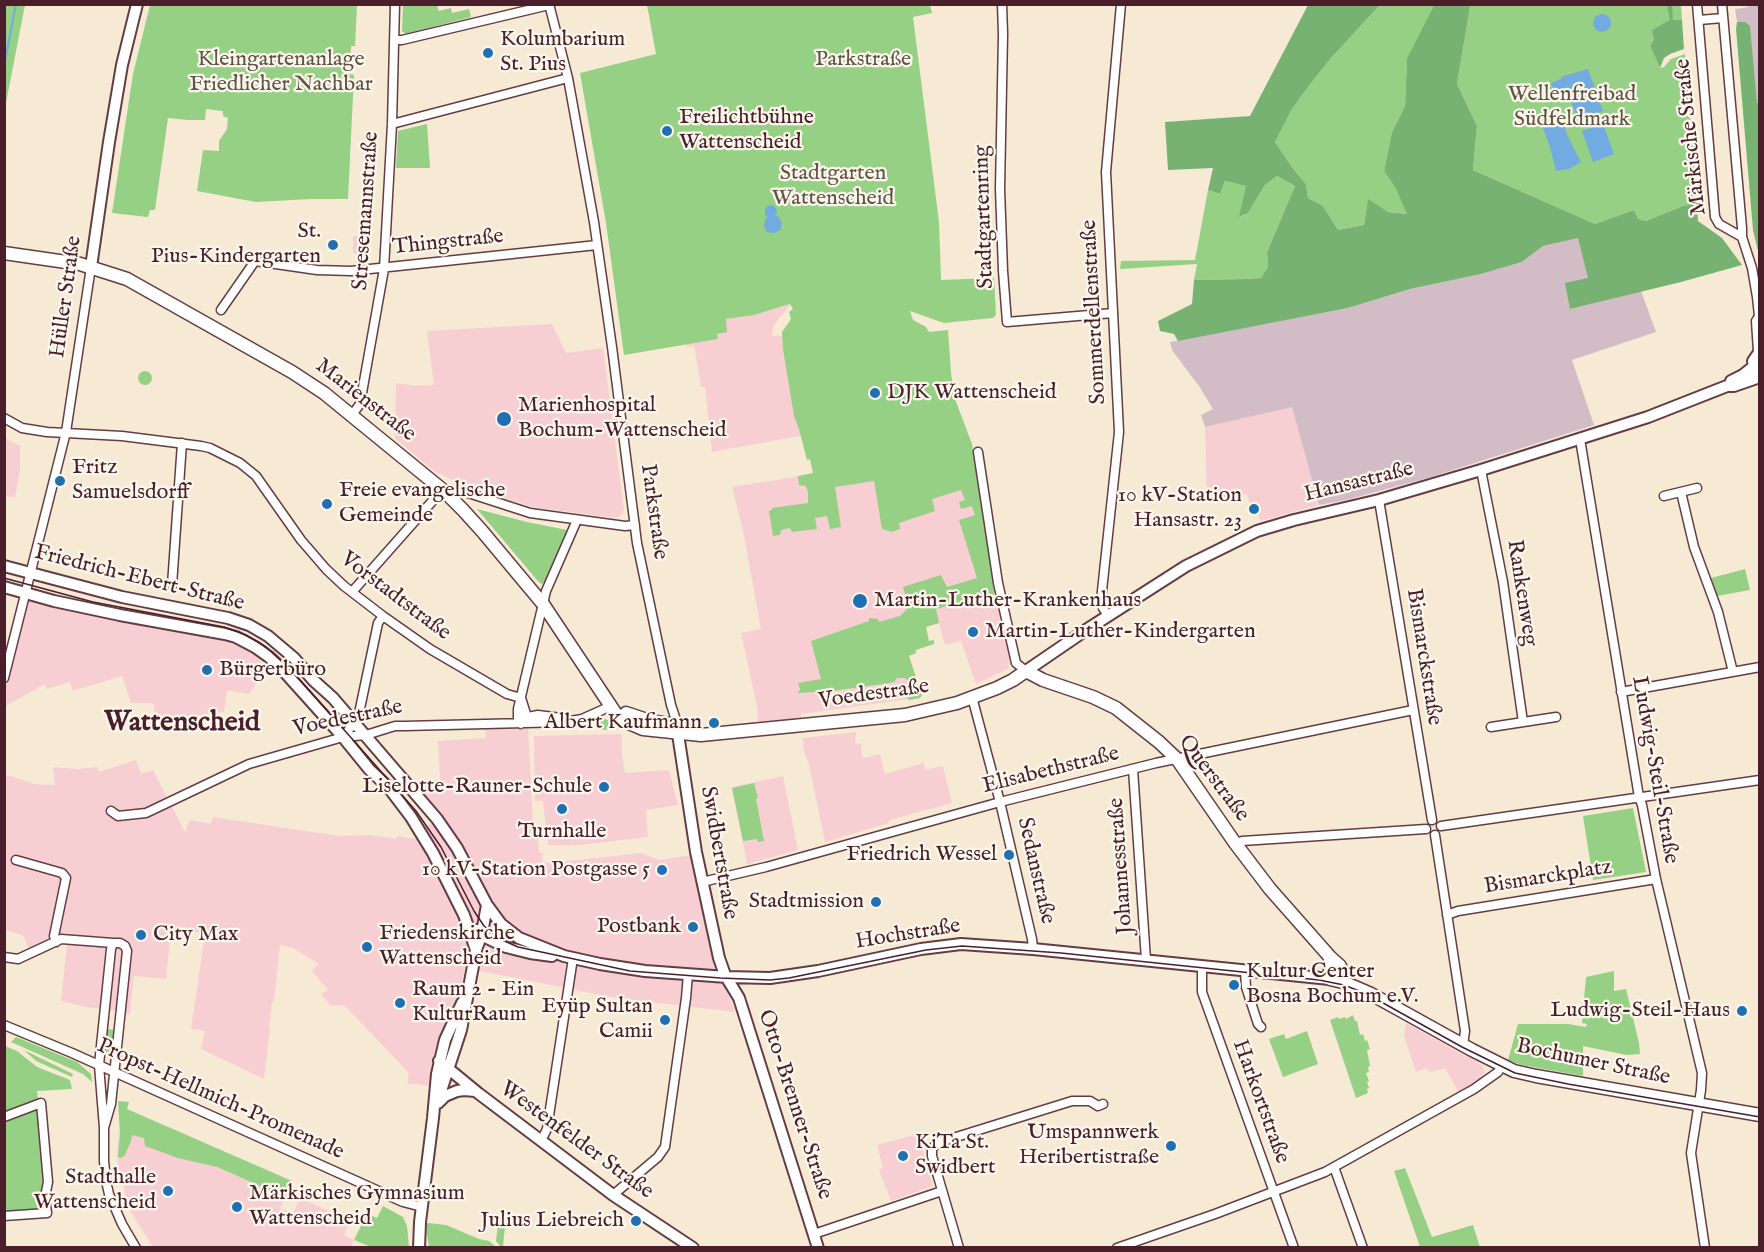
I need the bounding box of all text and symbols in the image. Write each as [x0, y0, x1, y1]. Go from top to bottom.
place label: Kolumbarium St. Pius [500, 27, 625, 78]
marker: Kolumbarium St. Pius [481, 46, 495, 60]
park label: Kleingartenanlage Friedlicher Nachbar [189, 47, 373, 98]
park label: Parkstraße [815, 47, 911, 73]
street label: Märkische Straße [1671, 57, 1713, 217]
park label: Wellenfreibad Südfeldmark [1508, 82, 1636, 134]
place label: Freilichtbühne Wattenscheid [679, 105, 814, 156]
marker: Freilichtbühne Wattenscheid [660, 124, 674, 138]
street label: Stresemannstraße [348, 131, 386, 291]
street label: Stadtgartenring [969, 145, 1001, 289]
park label: Stadtgarten Wattenscheid [772, 161, 894, 212]
place label: St. Pius-Kindergarten [151, 219, 321, 270]
street label: Sommerdellenstraße [1077, 219, 1113, 405]
street label: Thingstraße [391, 224, 505, 262]
street label: Hüller Straße [45, 234, 89, 360]
marker: St. Pius-Kindergarten [326, 238, 340, 252]
street label: Marienstraße [310, 354, 420, 448]
place label: DJK Wattenscheid [887, 380, 1056, 406]
marker: DJK Wattenscheid [868, 386, 882, 400]
place label: Marienhospital Bochum-Wattenscheid [518, 393, 727, 445]
marker: Marienhospital Bochum-Wattenscheid [495, 410, 513, 428]
place label: Fritz Samuelsdorff [72, 455, 190, 506]
street label: Hansastraße [1302, 457, 1416, 509]
street label: Parkstraße [633, 463, 673, 561]
marker: Fritz Samuelsdorff [53, 474, 67, 488]
place label: Freie evangelische Gemeinde [339, 478, 505, 530]
place label: 10 kV-Station Hansastr. 23 [1118, 483, 1242, 534]
marker: Freie evangelische Gemeinde [320, 497, 334, 511]
marker: 10 kV-Station Hansastr. 23 [1247, 502, 1261, 516]
street label: Rankenweg [1500, 538, 1542, 648]
street label: Friedrich-Ebert-Straße [31, 540, 247, 618]
street label: Vorstadtstraße [335, 547, 455, 647]
street label: Bismarckstraße [1399, 587, 1447, 727]
place label: Martin-Luther-Krankenhaus [874, 588, 1141, 614]
marker: Martin-Luther-Krankenhaus [851, 592, 869, 610]
place label: Martin-Luther-Kindergarten [985, 619, 1256, 645]
marker: Martin-Luther-Kindergarten [966, 625, 980, 639]
place label: Bürgerbüro [219, 657, 326, 683]
marker: Bürgerbüro [200, 663, 214, 677]
street label: Voedestraße [817, 674, 931, 716]
street label: Ludwig-Steil-Straße [1625, 674, 1683, 866]
street label: Voedestraße [291, 695, 405, 743]
district label: Wattenscheid [104, 707, 260, 741]
place label: Albert Kaufmann [544, 710, 702, 736]
marker: Albert Kaufmann [707, 716, 721, 730]
street label: Querstraße [1172, 730, 1254, 828]
street label: Elisabethstraße [980, 741, 1122, 801]
place label: Liselotte-Rauner-Schule [362, 774, 592, 800]
marker: Liselotte-Rauner-Schule [597, 780, 611, 794]
street label: Swidbertstraße [693, 784, 743, 922]
street label: Johannesstraße [1104, 797, 1140, 935]
marker: Turnhalle [555, 802, 569, 816]
street label: Sedanstraße [1010, 815, 1060, 927]
place label: Turnhalle [518, 819, 606, 845]
place label: Friedrich Wessel [846, 842, 997, 868]
marker: Friedrich Wessel [1002, 848, 1016, 862]
street label: Bismarckplatz [1482, 855, 1614, 901]
place label: 10 kV-Station Postgasse 5 [422, 857, 650, 883]
marker: 10 kV-Station Postgasse 5 [655, 863, 669, 877]
place label: Stadtmission [749, 889, 864, 915]
marker: Stadtmission [869, 895, 883, 909]
place label: Postbank [597, 914, 681, 940]
street label: Hochstraße [854, 914, 962, 956]
marker: Postbank [686, 920, 700, 934]
place label: Friedenskirche Wattenscheid [379, 921, 515, 972]
place label: City Max [153, 922, 239, 948]
marker: City Max [134, 928, 148, 942]
marker: Friedenskirche Wattenscheid [360, 940, 374, 954]
place label: Kultur Center Bosna Bochum e.V. [1246, 959, 1418, 1010]
place label: Raum 2 - Ein KulturRaum [412, 977, 534, 1028]
marker: Kultur Center Bosna Bochum e.V. [1227, 978, 1241, 992]
place label: Eyüp Sultan Camii [542, 994, 653, 1046]
marker: Raum 2 - Ein KulturRaum [393, 996, 407, 1010]
place label: Ludwig-Steil-Haus [1550, 998, 1730, 1024]
marker: Ludwig-Steil-Haus [1735, 1004, 1749, 1018]
street label: Otto-Brenner-Straße [751, 1007, 837, 1203]
marker: Eyüp Sultan Camii [658, 1013, 672, 1027]
street label: Propst-Hellmich-Promenade [92, 1033, 348, 1167]
street label: Bochumer Straße [1514, 1034, 1672, 1092]
street label: Harkortstraße [1225, 1037, 1295, 1167]
street label: Westenfelder Straße [494, 1076, 658, 1206]
place label: Umspannwerk Heribertistraße [1019, 1120, 1159, 1172]
place label: KiTa St. Swidbert [915, 1130, 995, 1182]
marker: Umspannwerk Heribertistraße [1164, 1139, 1178, 1153]
marker: KiTa St. Swidbert [896, 1149, 910, 1163]
place label: Stadthalle Wattenscheid [34, 1165, 156, 1216]
place label: Märkisches Gymnasium Wattenscheid [249, 1181, 465, 1232]
marker: Stadthalle Wattenscheid [161, 1184, 175, 1198]
marker: Märkisches Gymnasium Wattenscheid [230, 1200, 244, 1214]
place label: Julius Liebreich [480, 1208, 624, 1234]
marker: Julius Liebreich [629, 1214, 643, 1228]

